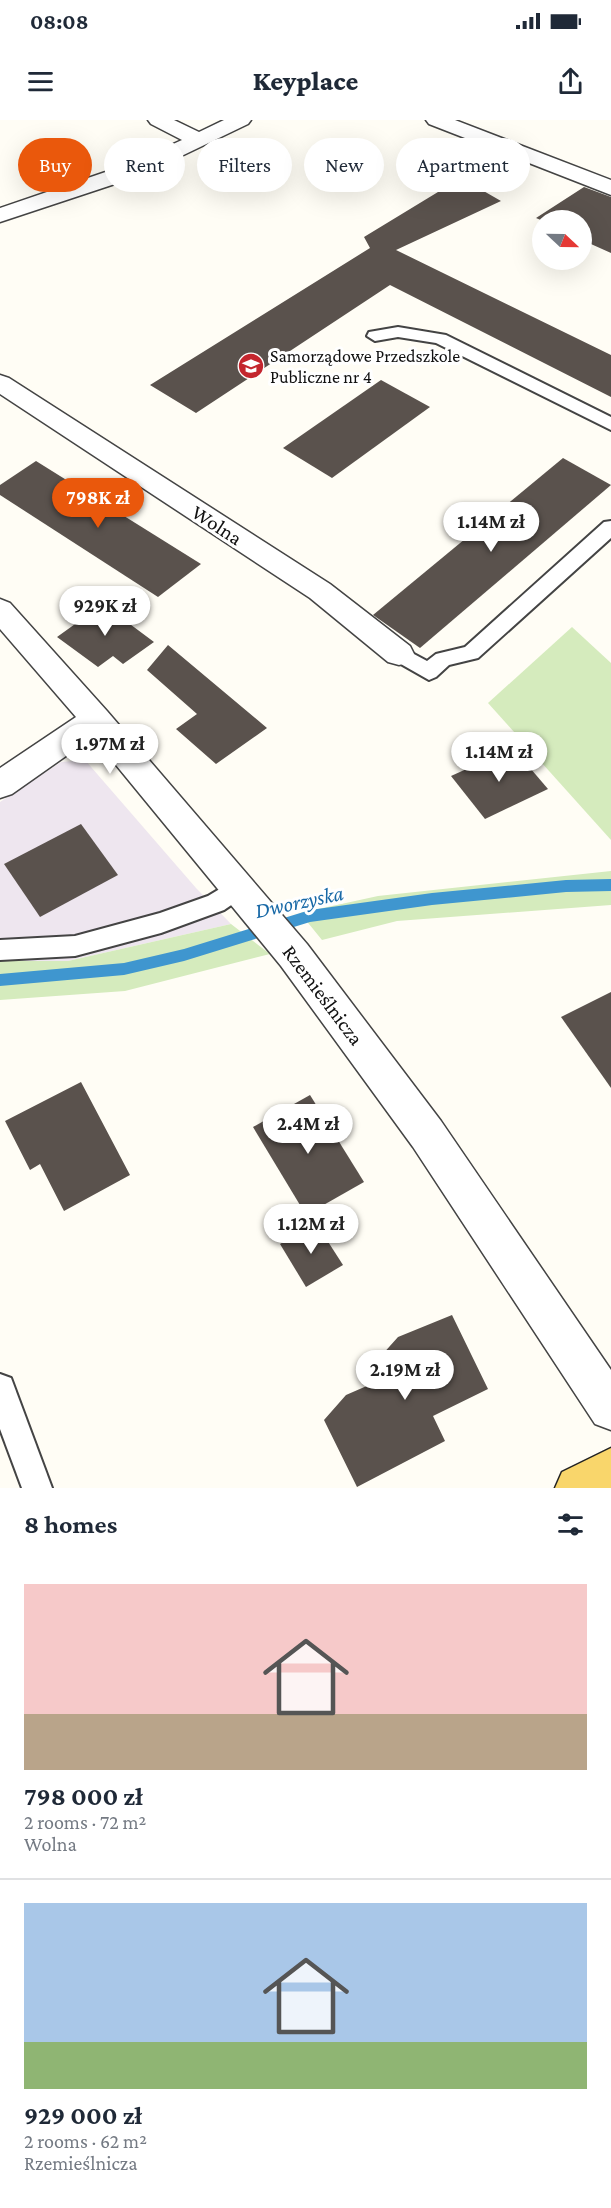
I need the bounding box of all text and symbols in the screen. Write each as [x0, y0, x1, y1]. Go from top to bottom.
text: 08:08 [30, 9, 88, 34]
icon: menu [24, 65, 57, 98]
icon: share [554, 65, 587, 98]
text: Keyplace [253, 66, 358, 96]
chip: Buy [18, 138, 92, 192]
chip: Rent [104, 138, 185, 192]
chip: Filters [197, 138, 292, 192]
chip: New [304, 138, 384, 192]
chip: Apartment [396, 138, 530, 192]
north arrow [532, 210, 592, 270]
map controls [532, 210, 592, 270]
place label: Samorządowe Przedszkole Publiczne nr 4 [270, 346, 460, 387]
school or university icon: Samorządowe Przedszkole Publiczne nr 4 [236, 351, 266, 381]
pin: 798K zł [43, 478, 153, 529]
text: 798K zł [66, 486, 130, 508]
street label: Wolna [187, 500, 247, 550]
pin: 1.14M zł [429, 502, 553, 553]
text: 1.14M zł [457, 510, 525, 532]
pin: 929K zł [50, 586, 160, 637]
text: 929K zł [73, 594, 137, 616]
pin: 1.97M zł [48, 724, 172, 775]
text: 1.97M zł [75, 732, 145, 754]
pin: 1.14M zł [437, 732, 561, 783]
text: 1.14M zł [465, 740, 533, 762]
water label: Dworzyska [253, 880, 346, 923]
street label: Rzemieślnicza [278, 940, 369, 1050]
pin: 2.4M zł [253, 1104, 363, 1155]
text: 2.4M zł [277, 1112, 339, 1134]
pin: 1.12M zł [249, 1204, 373, 1255]
text: 1.12M zł [278, 1212, 344, 1234]
pin: 2.19M zł [343, 1350, 467, 1401]
text: 2.19M zł [370, 1358, 440, 1380]
icon: filters [554, 1508, 587, 1541]
text: 8 homes [24, 1510, 117, 1539]
icon: home [252, 1623, 360, 1731]
text: 798 000 zł [24, 1782, 143, 1811]
text: 2 rooms · 72 m² [24, 1811, 146, 1833]
text: Wolna [24, 1833, 77, 1855]
icon: home [252, 1942, 360, 2050]
text: 929 000 zł [24, 2101, 142, 2130]
text: 2 rooms · 62 m² [24, 2130, 147, 2152]
text: Rzemieślnicza [24, 2152, 137, 2174]

